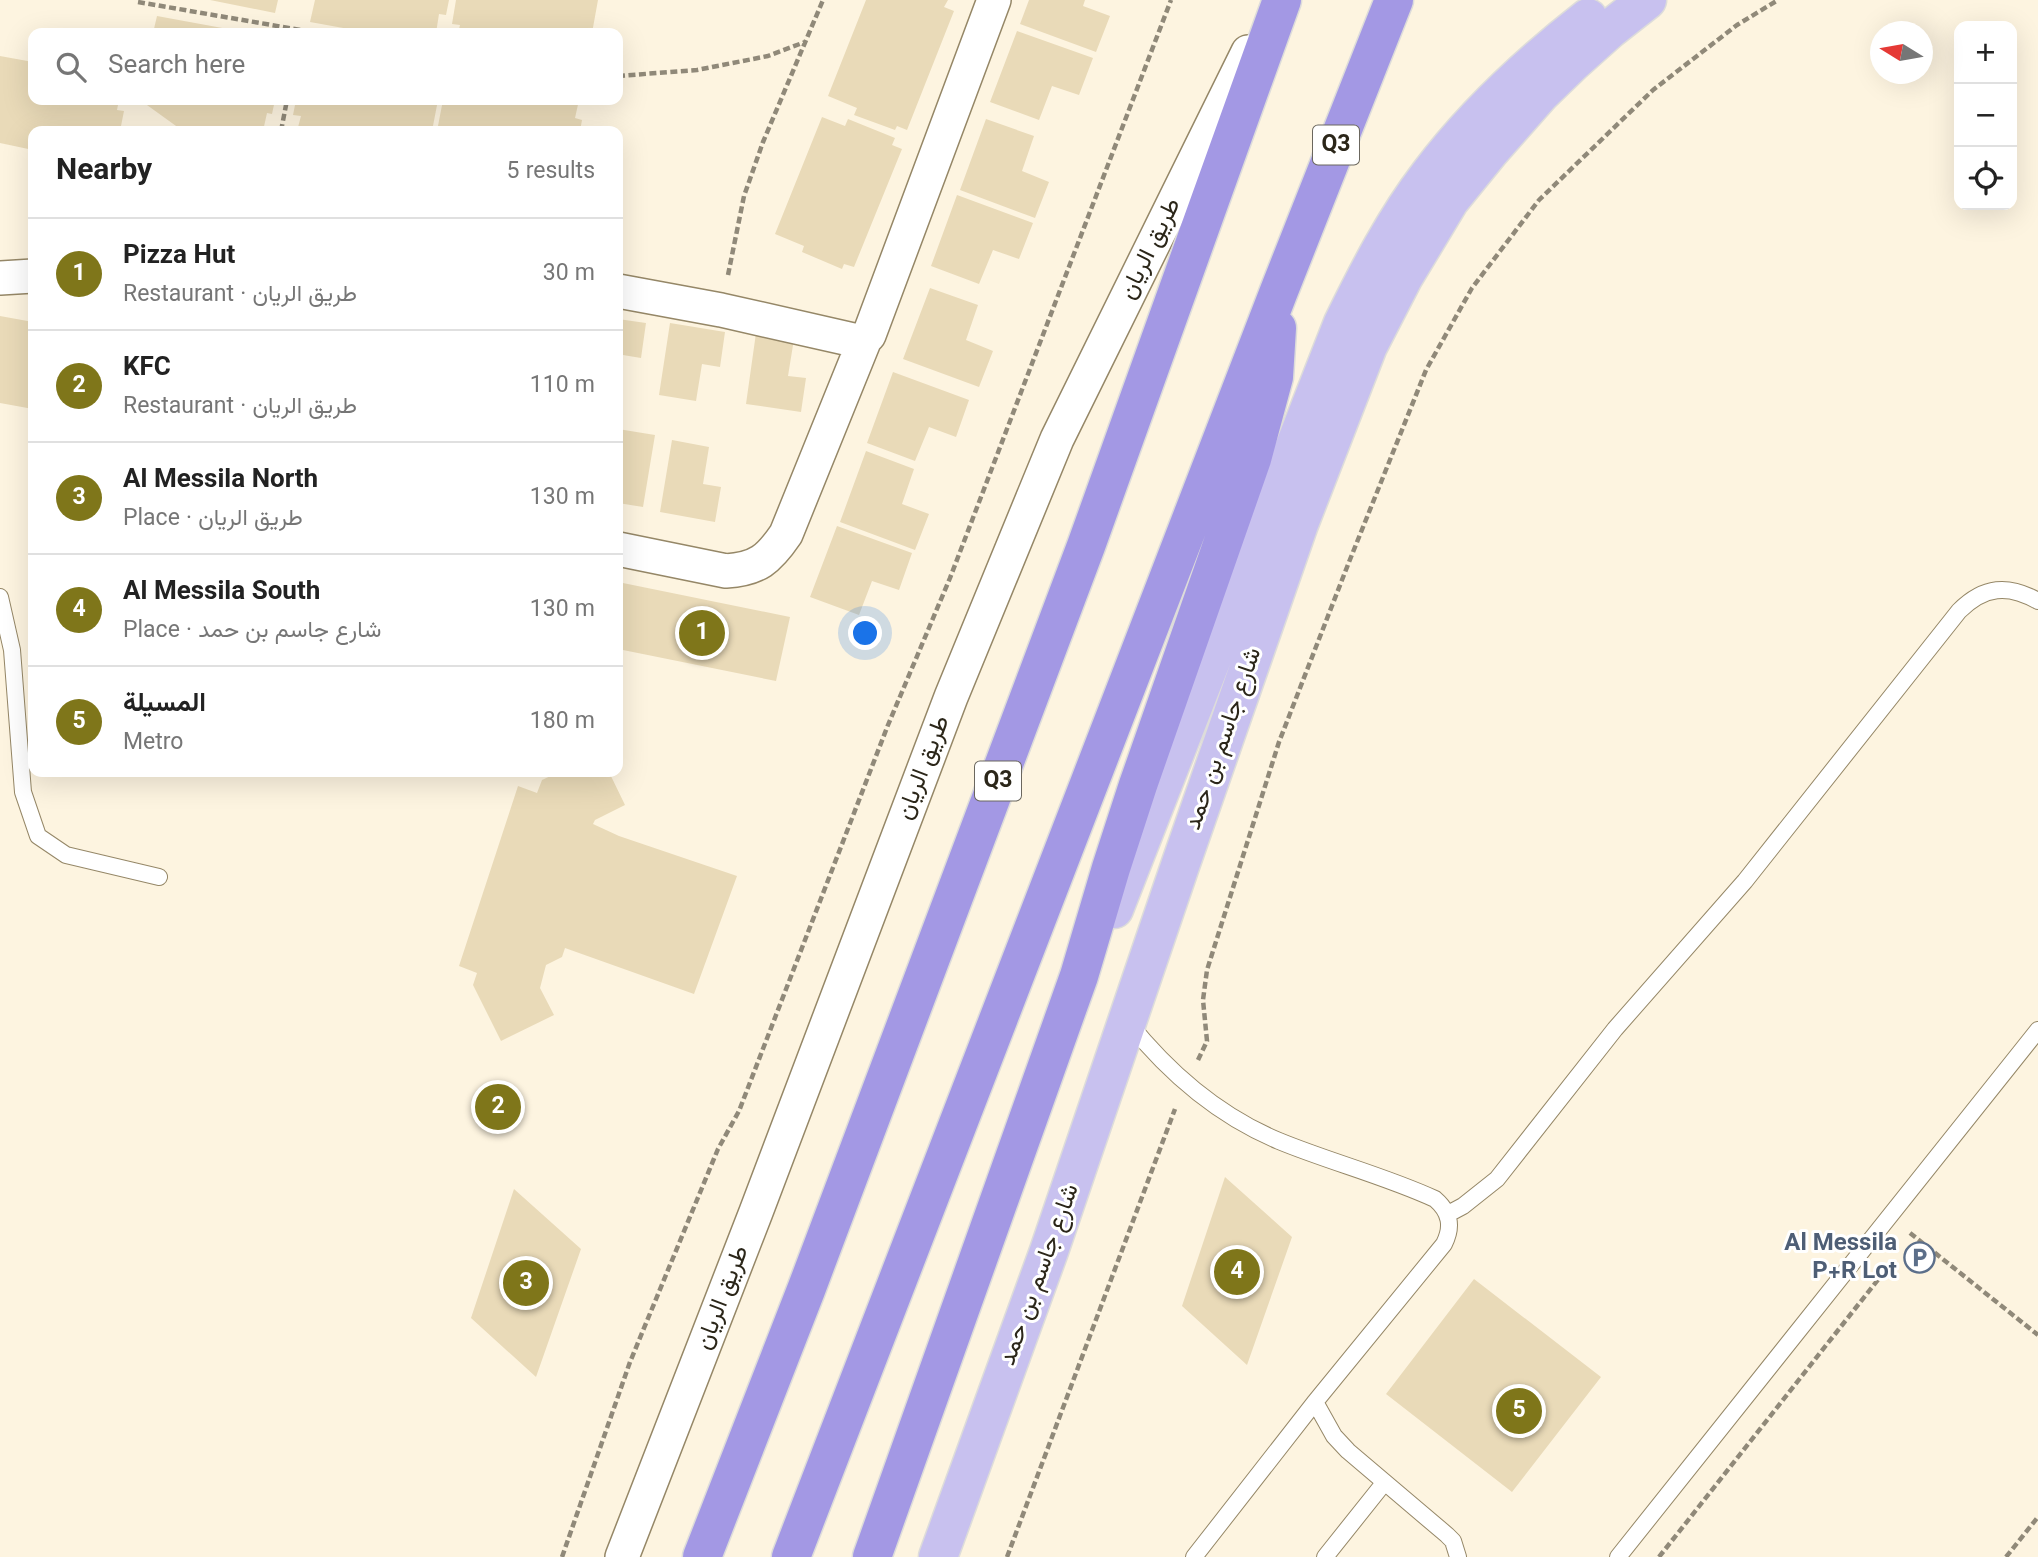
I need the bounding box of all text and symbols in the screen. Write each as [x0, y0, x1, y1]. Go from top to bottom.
north arrow [1870, 21, 1933, 84]
map controls [1954, 21, 2017, 210]
button: + [1954, 21, 2017, 84]
search box [28, 28, 623, 105]
text: Search here [108, 46, 245, 87]
icon: search [52, 48, 90, 86]
button: − [1954, 84, 2017, 147]
road number: Q3 [1313, 126, 1359, 164]
button: locate [1954, 147, 2017, 210]
text: Nearby [56, 148, 152, 195]
text: 5 results [507, 154, 595, 190]
street label: طريق الريان [1110, 192, 1192, 306]
text: Pizza Hut [123, 236, 235, 277]
text: 1 [72, 256, 86, 292]
text: 30 m [543, 256, 595, 292]
text: Restaurant · طريق الريان [123, 277, 357, 313]
text: KFC [123, 348, 171, 389]
text: 2 [72, 368, 86, 404]
text: 110 m [530, 368, 595, 404]
text: Restaurant · طريق الريان [123, 389, 357, 425]
text: Al Messila North [123, 460, 318, 501]
text: 3 [72, 480, 86, 516]
text: 130 m [530, 480, 595, 516]
text: Place · طريق الريان [123, 501, 303, 537]
text: Al Messila South [123, 572, 320, 613]
text: 4 [72, 592, 86, 628]
text: 130 m [530, 592, 595, 628]
pin: 1 [679, 607, 725, 659]
text: Place · شارع جاسم بن حمد [123, 613, 381, 649]
your location [848, 616, 882, 650]
street label: شارع جاسم بن حمد [1175, 642, 1273, 836]
text: المسيلة [123, 684, 206, 725]
text: 5 [72, 704, 86, 740]
text: 180 m [530, 704, 595, 740]
street label: طريق الريان [887, 710, 961, 826]
text: Metro [123, 725, 184, 761]
road number: Q3 [975, 762, 1021, 800]
pin: 2 [475, 1081, 521, 1133]
street label: شارع جاسم بن حمد [989, 1179, 1091, 1371]
place label: Al Messila P+R Lot [1784, 1225, 1897, 1291]
street label: طريق الريان [686, 1240, 760, 1356]
parking icon: Al Messila P+R Lot [1903, 1241, 1937, 1275]
pin: 4 [1214, 1246, 1260, 1298]
pin: 3 [503, 1257, 549, 1309]
pin: 5 [1496, 1385, 1542, 1437]

